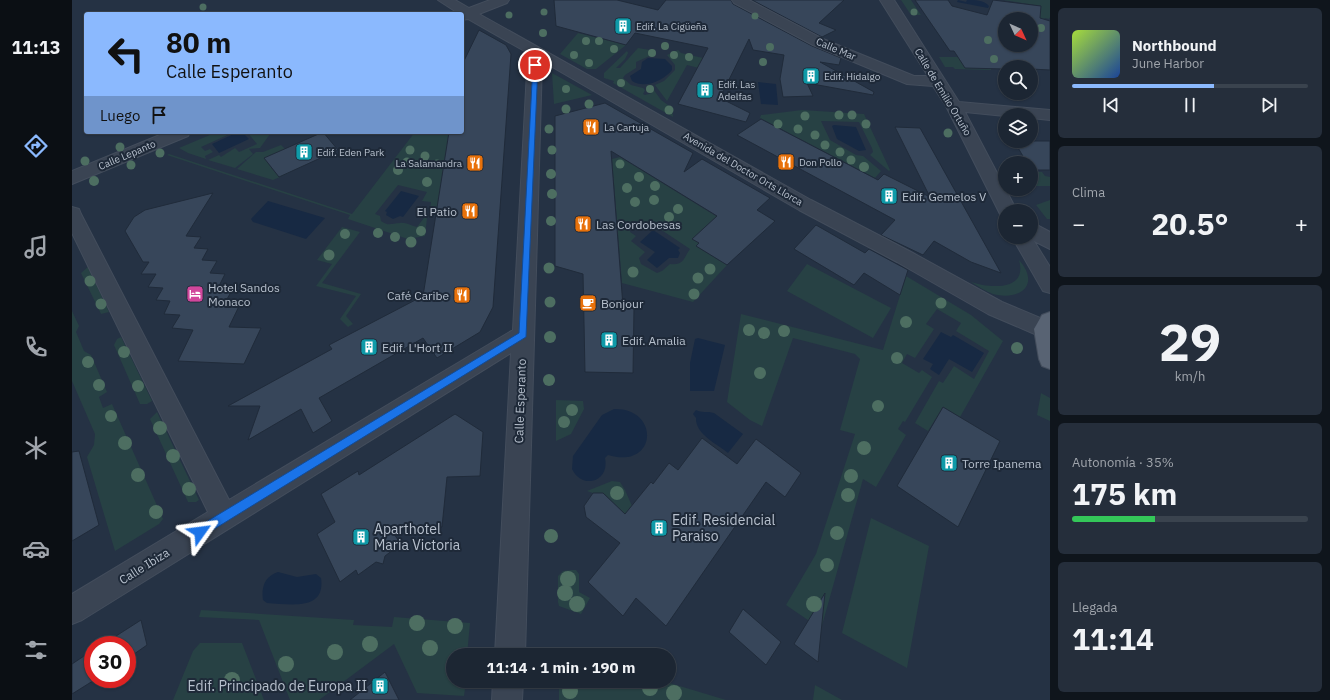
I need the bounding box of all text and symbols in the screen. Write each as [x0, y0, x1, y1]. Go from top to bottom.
north arrow [998, 12, 1038, 52]
map controls [998, 12, 1038, 244]
building icon: Edif. La Cigüeña [613, 16, 633, 36]
place label: Edif. La Cigüeña [636, 20, 708, 33]
text: 80 m [166, 24, 231, 61]
icon: left [100, 28, 152, 80]
street label: Calle Mar [814, 35, 858, 63]
text: 11:13 [11, 36, 61, 59]
text: Northbound [1132, 36, 1217, 55]
street label: Calle de Emilio Ortuño [912, 46, 975, 139]
pin [518, 48, 552, 82]
icon: arrive [524, 54, 546, 76]
text: June Harbor [1132, 55, 1204, 72]
text: Calle Esperanto [166, 60, 293, 83]
button: search [998, 60, 1038, 100]
building icon: Edif. Hidalgo [801, 66, 821, 86]
place label: Edif. Hidalgo [824, 70, 881, 83]
place label: Edif. Las Adelfas [718, 78, 755, 103]
building icon: Edif. Las Adelfas [695, 80, 715, 100]
icon: previous [1100, 94, 1122, 116]
icon: pause [1179, 94, 1201, 116]
icon: next [1258, 94, 1280, 116]
icon: arrive [148, 104, 170, 126]
text: Luego [100, 106, 140, 125]
button: layers [998, 108, 1038, 148]
restaurant icon: La Cartuja [581, 117, 601, 137]
place label: La Cartuja [604, 121, 650, 134]
street label: Avenida del Doctor Orts Llorca [681, 129, 806, 209]
icon: directions [22, 132, 50, 160]
street label: Calle Lepanto [96, 137, 158, 173]
building icon: Edif. Eden Park [294, 142, 314, 162]
place label: Edif. Eden Park [317, 146, 385, 159]
restaurant icon: Don Pollo [776, 152, 796, 172]
restaurant icon: La Salamandra [465, 153, 485, 173]
place label: Don Pollo [799, 156, 842, 169]
button: + [998, 156, 1038, 196]
place label: La Salamandra [396, 157, 463, 170]
text: Clima [1072, 184, 1105, 201]
building icon: Edif. Gemelos V [879, 186, 899, 206]
place label: Edif. Gemelos V [902, 189, 987, 204]
restaurant icon: El Patio [460, 201, 480, 221]
place label: El Patio [416, 204, 457, 219]
button: − [998, 204, 1038, 244]
text: 20.5° [1151, 204, 1229, 243]
text: − [1072, 209, 1085, 238]
text: + [1295, 209, 1308, 238]
restaurant icon: Las Cordobesas [573, 214, 593, 234]
place label: Las Cordobesas [596, 217, 681, 232]
icon: music [22, 233, 50, 261]
place label: Hotel Sandos Monaco [208, 280, 280, 309]
hotel icon: Hotel Sandos Monaco [185, 284, 205, 304]
restaurant icon: Café Caribe [452, 285, 472, 305]
place label: Café Caribe [387, 288, 449, 303]
cafe icon: Bonjour [578, 293, 598, 313]
place label: Bonjour [601, 296, 644, 311]
text: 29 [1159, 308, 1221, 375]
building icon: Edif. Amalia [599, 330, 619, 350]
icon: phone [22, 333, 50, 361]
place label: Edif. Amalia [622, 333, 686, 348]
building icon: Edif. L'Hort II [359, 337, 379, 357]
place label: Edif. L'Hort II [382, 340, 453, 355]
street label: Calle Esperanto [511, 358, 529, 444]
text: km/h [1175, 368, 1205, 385]
icon: climate [22, 434, 50, 462]
building icon: Torre Ipanema [939, 453, 959, 473]
text: Autonomía · 35% [1072, 454, 1174, 471]
place label: Torre Ipanema [962, 456, 1042, 471]
text: 175 km [1072, 474, 1177, 513]
position arrow [179, 511, 221, 553]
place label: Edif. Residencial Paraiso [672, 511, 775, 545]
building icon: Edif. Residencial Paraiso [649, 518, 669, 538]
place label: Aparthotel Maria Victoria [374, 520, 461, 554]
building icon: Aparthotel Maria Victoria [351, 527, 371, 547]
icon: car [22, 535, 50, 563]
street label: Calle Ibiza [116, 544, 172, 587]
text: Llegada [1072, 599, 1117, 616]
text: 11:14 [1072, 619, 1154, 658]
icon: filters [22, 636, 50, 664]
speed limit sign: 30 [84, 636, 136, 688]
text: 11:14 · 1 min · 190 m [487, 658, 635, 677]
building icon: Edif. Principado de Europa II [370, 676, 390, 696]
place label: Edif. Principado de Europa II [188, 677, 367, 695]

